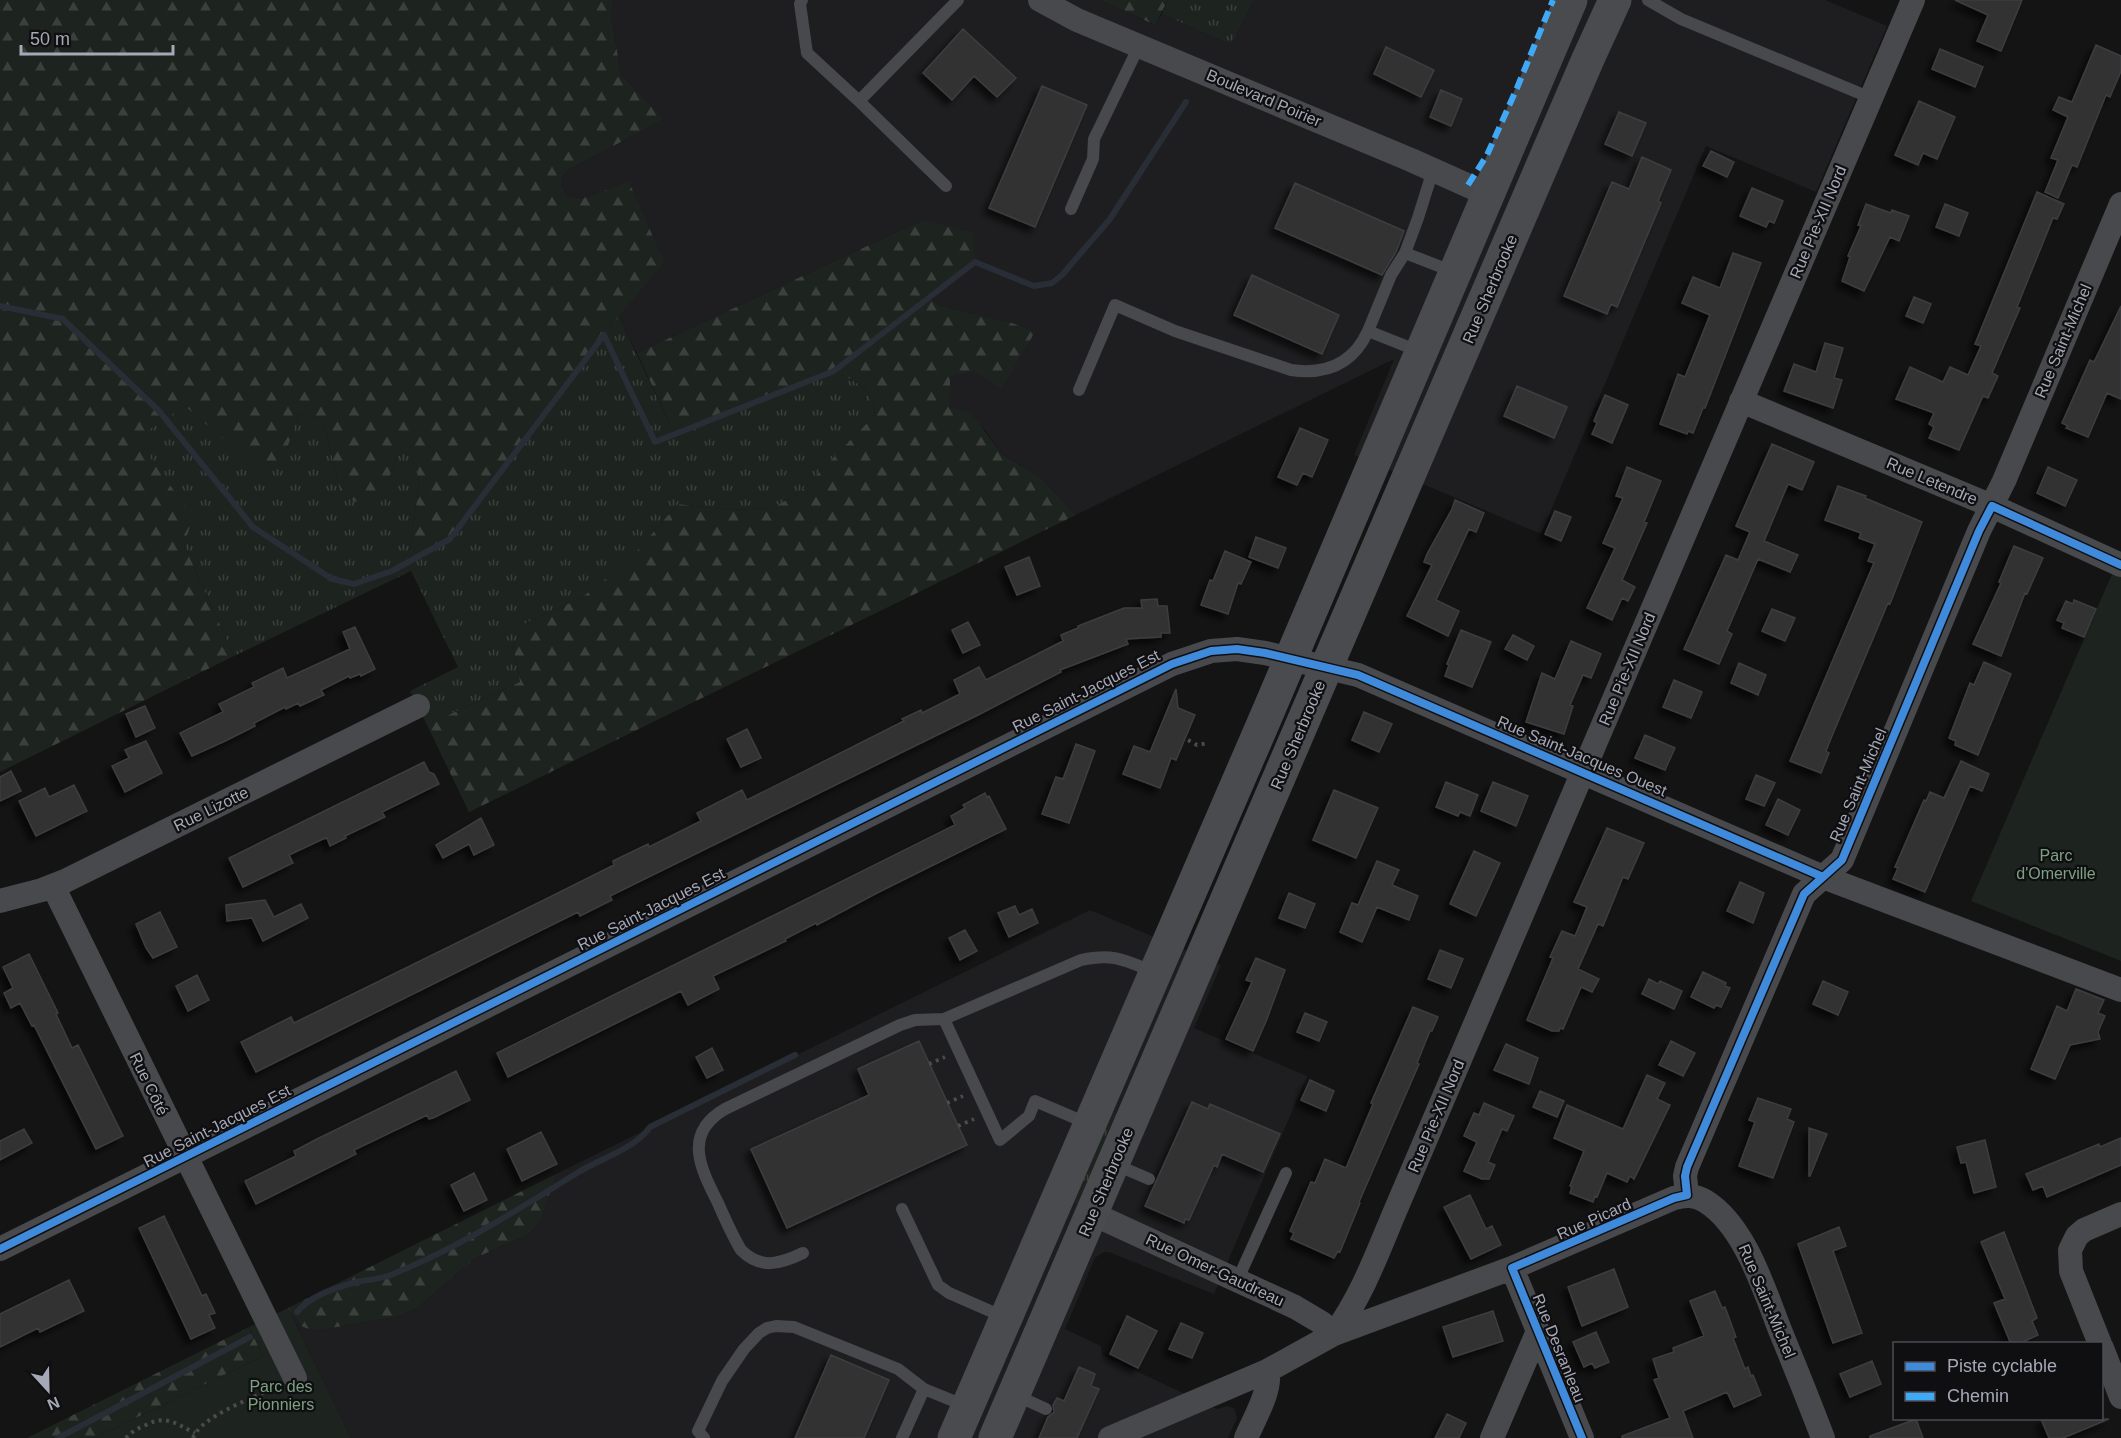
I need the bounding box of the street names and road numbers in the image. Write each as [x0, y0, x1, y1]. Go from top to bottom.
street label: Boulevard Poirier [1204, 66, 1324, 130]
street label: Rue Pie-XII Nord [1787, 163, 1849, 281]
street label: Rue Sherbrooke [1459, 232, 1521, 346]
street label: Rue Saint-Michel [2031, 282, 2095, 400]
street label: Rue Letendre [1884, 454, 1980, 508]
street label: Rue Pie-XII Nord [1596, 610, 1658, 728]
street label: Rue Saint-Jacques Est [1010, 646, 1163, 736]
street label: Rue Sherbrooke [1267, 678, 1329, 792]
street label: Rue Saint-Jacques Ouest [1495, 713, 1670, 800]
street label: Rue Saint-Michel [1826, 726, 1890, 844]
street label: Rue Lizotte [171, 784, 251, 834]
street label: Rue Saint-Jacques Est [575, 864, 728, 954]
street label: Rue Côté [127, 1050, 171, 1118]
street label: Rue Pie-XII Nord [1405, 1057, 1467, 1175]
street label: Rue Saint-Jacques Est [141, 1081, 294, 1171]
street label: Rue Sherbrooke [1075, 1125, 1137, 1239]
street label: Rue Picard [1554, 1195, 1634, 1243]
street label: Rue Omer-Gaudreau [1143, 1231, 1287, 1309]
street label: Rue Saint-Michel [1735, 1242, 1799, 1360]
street label: Rue Desranleau [1529, 1291, 1589, 1405]

